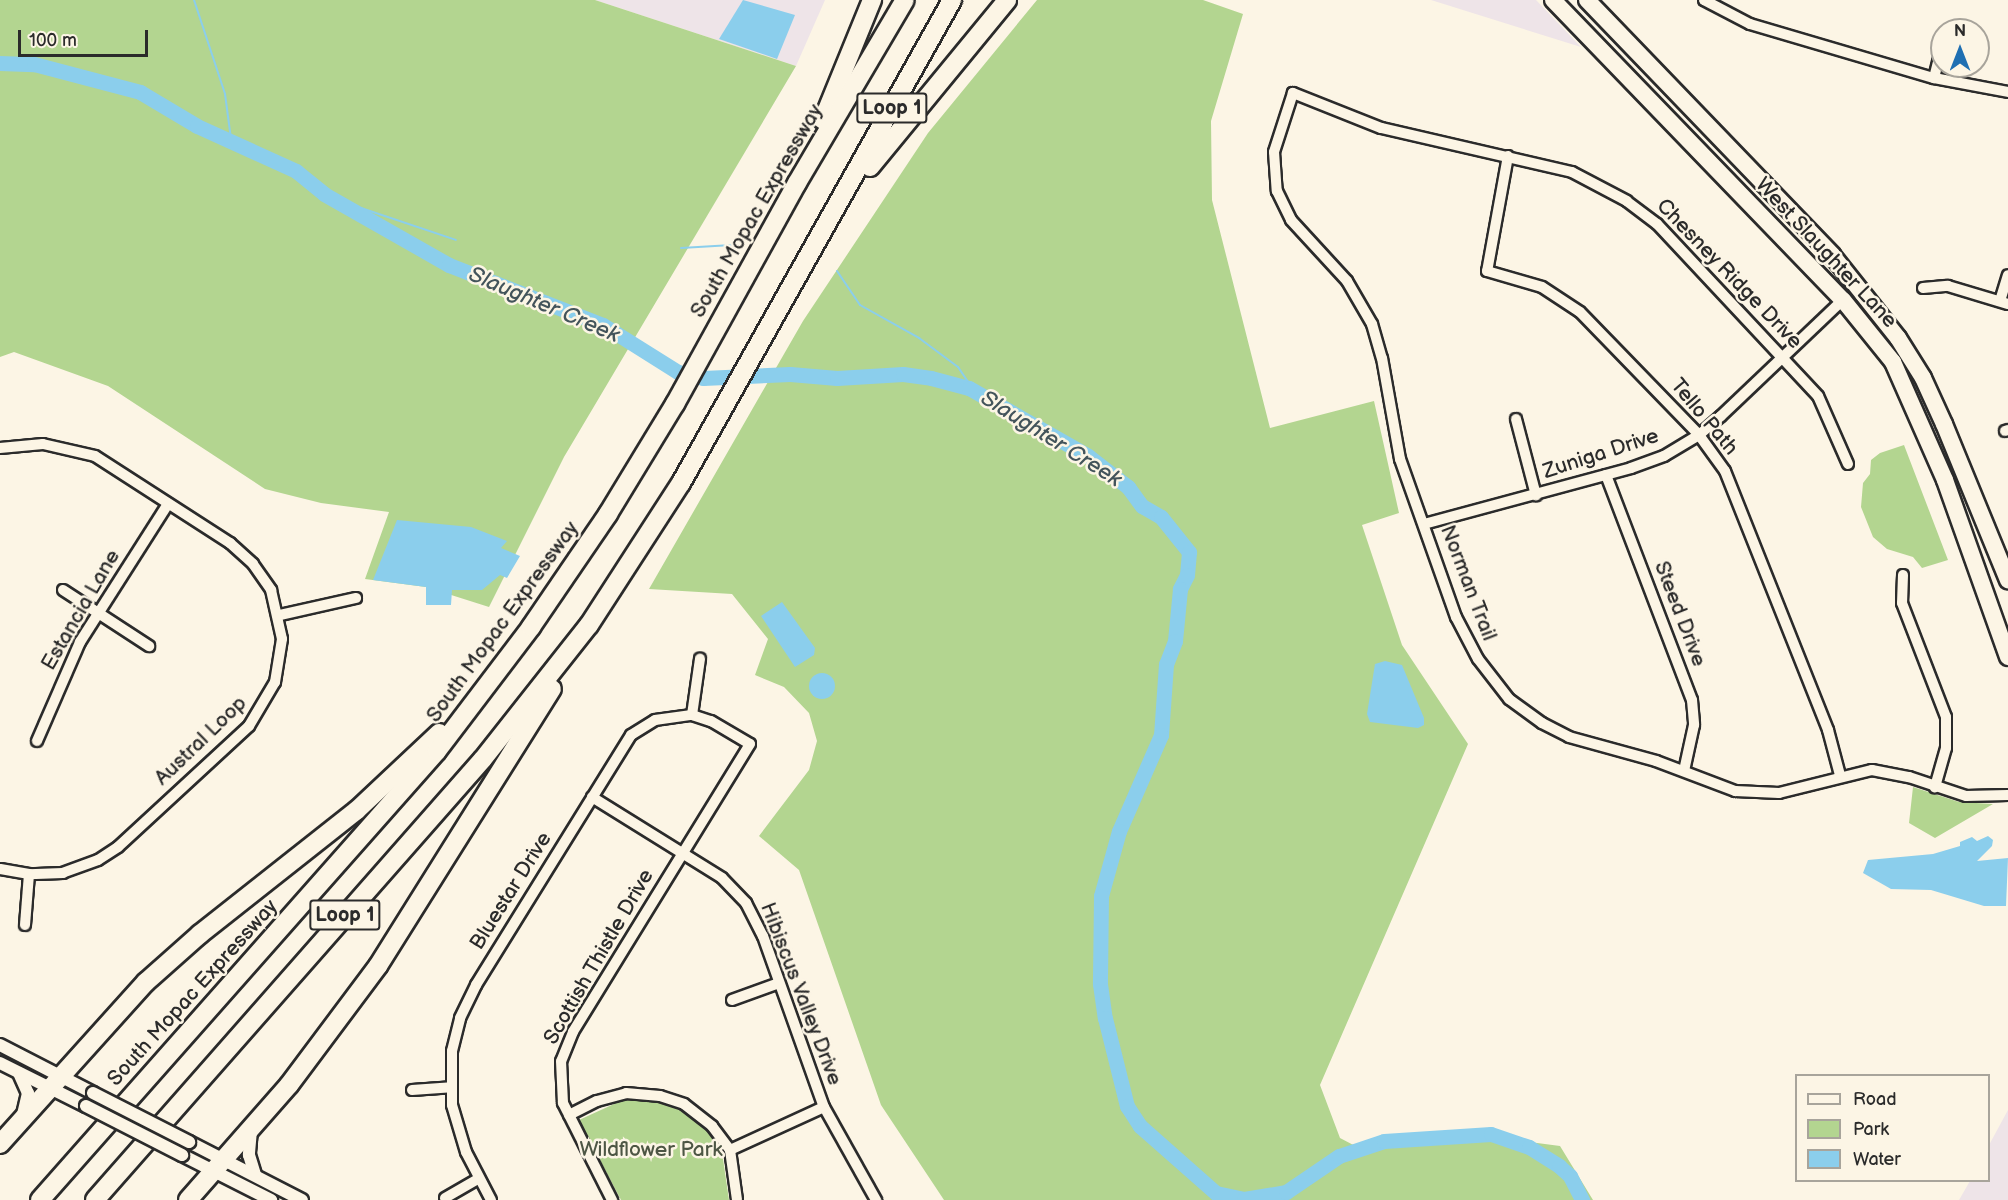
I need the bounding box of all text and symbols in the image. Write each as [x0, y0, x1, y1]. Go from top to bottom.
scale bar [21, 18, 152, 56]
north arrow [1930, 18, 1990, 78]
text: N [1954, 22, 1966, 41]
text: 100 m [29, 30, 77, 51]
road number: Loop 1 [856, 91, 928, 125]
street label: South Mopac Expressway [686, 100, 828, 322]
street label: West Slaughter Lane [1750, 173, 1902, 333]
street label: Chesney Ridge Drive [1650, 193, 1808, 355]
water label: Slaughter Creek [465, 261, 623, 349]
street label: Tello Path [1665, 374, 1743, 460]
water label: Slaughter Creek [976, 385, 1126, 493]
street label: Zuniga Drive [1540, 423, 1662, 485]
street label: South Mopac Expressway [422, 517, 584, 727]
street label: Norman Trail [1434, 521, 1502, 645]
street label: Estancia Lane [36, 545, 126, 675]
street label: Steed Drive [1648, 558, 1712, 670]
street label: Austral Loop [150, 691, 252, 791]
street label: Bluestar Drive [465, 828, 557, 954]
street label: Scottish Thistle Drive [538, 865, 660, 1049]
street label: South Mopac Expressway [103, 895, 283, 1091]
road number: Loop 1 [309, 898, 381, 932]
street label: Hibiscus Valley Drive [754, 898, 848, 1090]
legend [1795, 1074, 1990, 1182]
text: Road [1853, 1089, 1897, 1110]
text: Park [1853, 1119, 1889, 1140]
park label: Wildflower Park [579, 1137, 723, 1163]
text: Water [1853, 1149, 1901, 1170]

